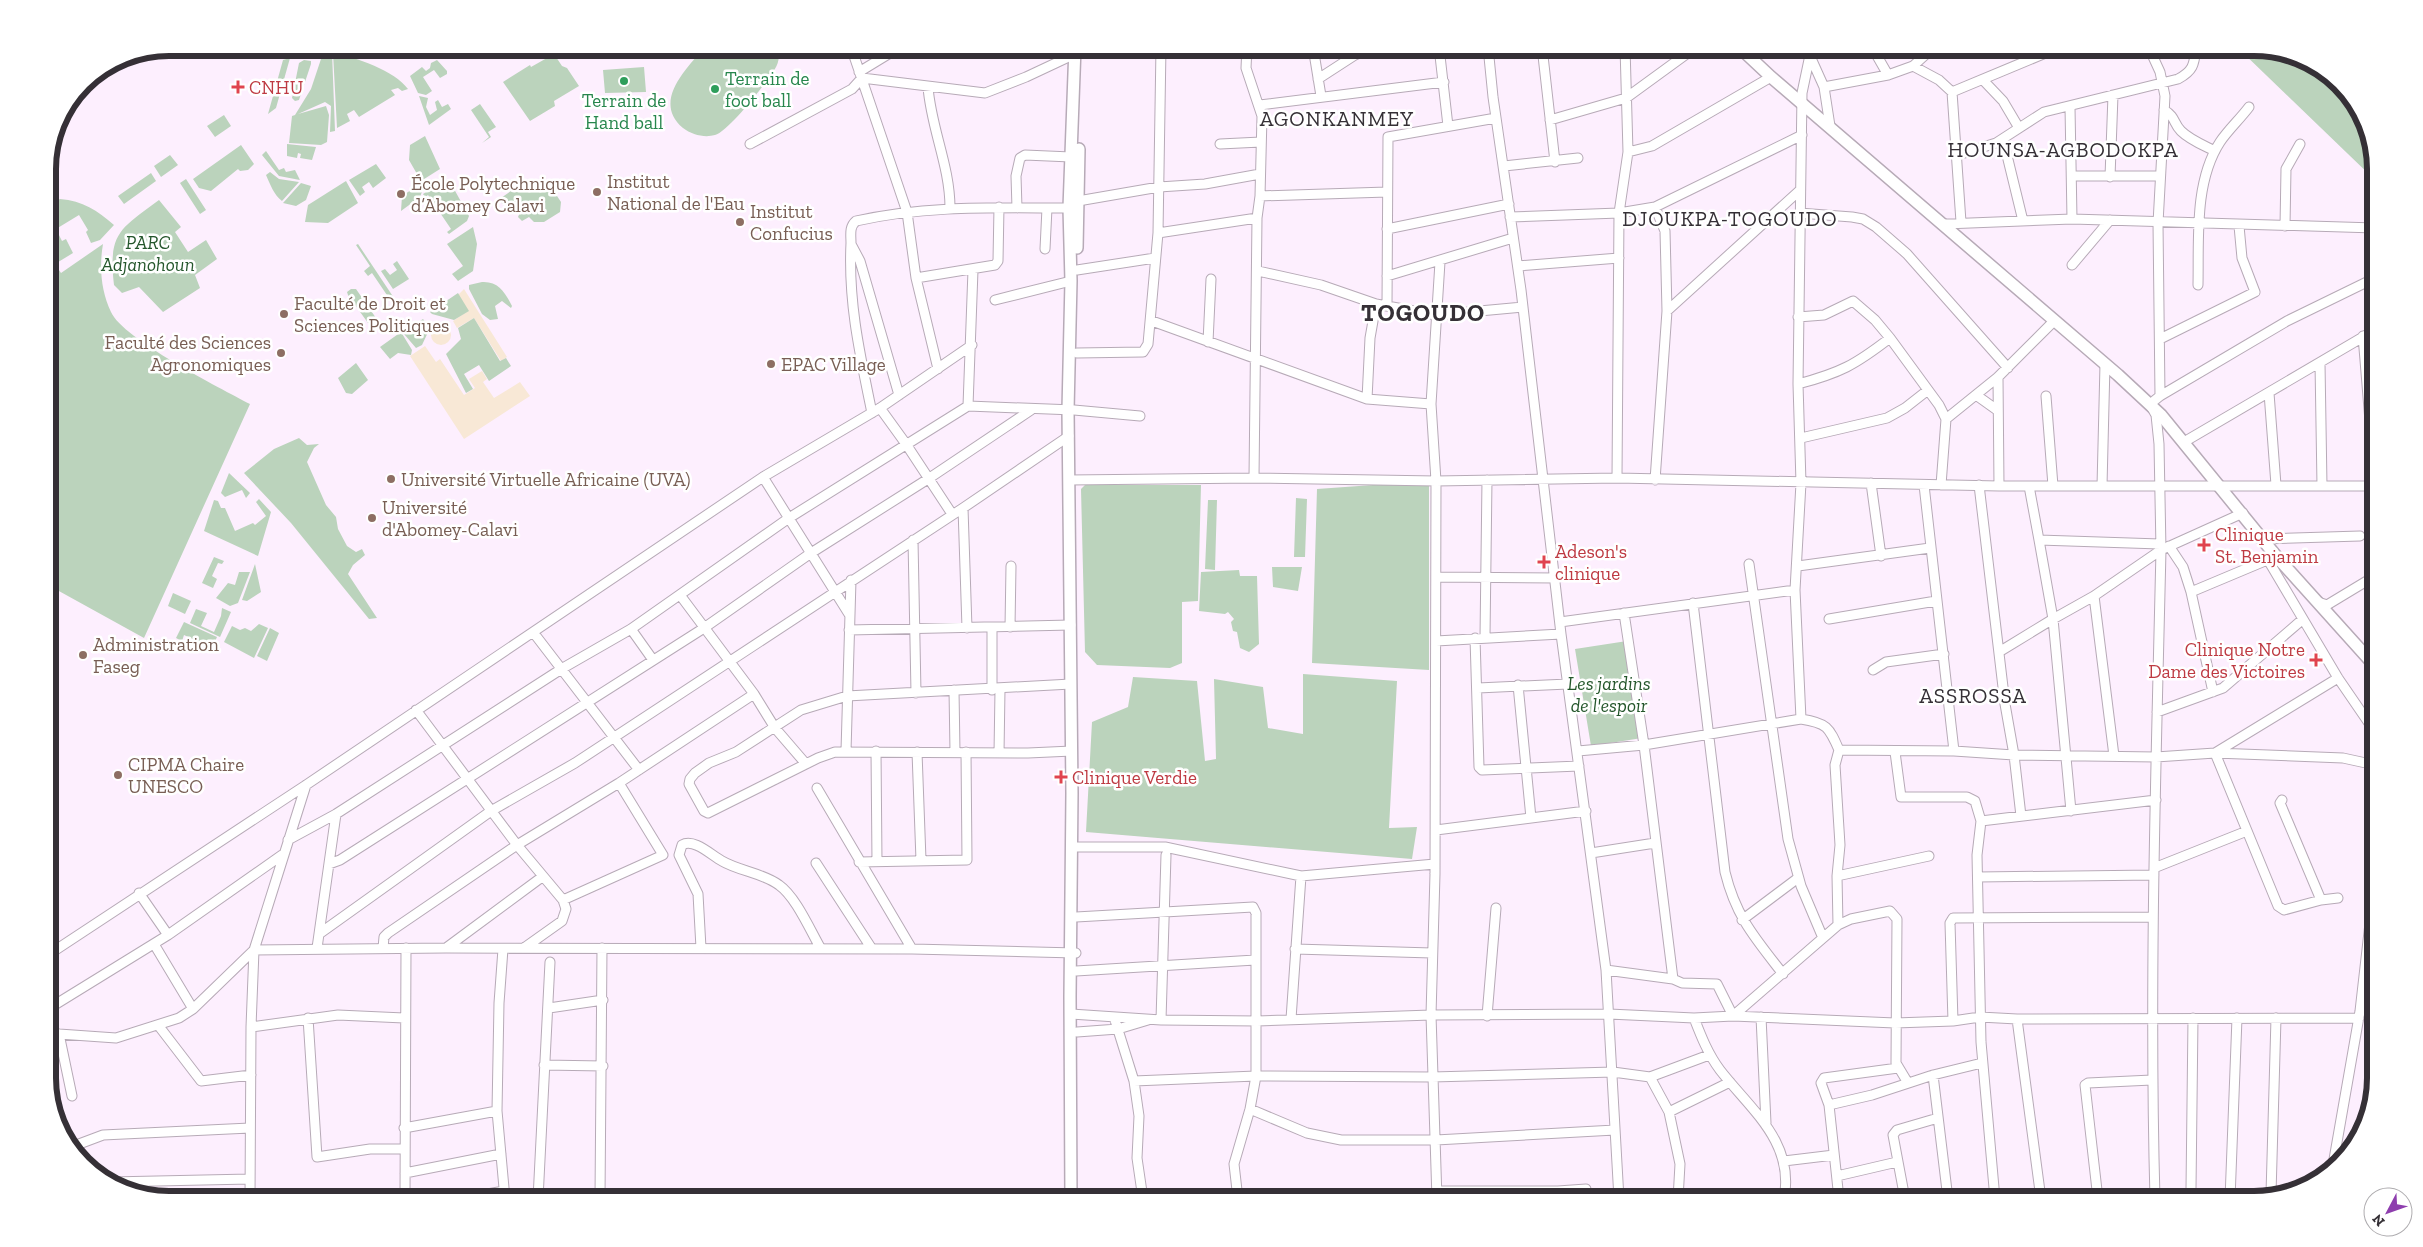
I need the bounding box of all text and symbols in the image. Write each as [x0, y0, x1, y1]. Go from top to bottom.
place label: Terrain de foot ball [725, 67, 810, 112]
marker: Terrain de Hand ball [618, 75, 630, 87]
place label: CNHU [249, 76, 303, 99]
marker: CNHU [231, 80, 245, 94]
marker: Terrain de foot ball [709, 83, 721, 95]
place label: Terrain de Hand ball [582, 89, 666, 134]
district label: AGONKANMEY [1260, 106, 1414, 131]
district label: HOUNSA-AGBODOKPA [1948, 137, 2179, 162]
place label: Institut National de l'Eau [607, 170, 745, 215]
place label: École Polytechnique d’Abomey Calavi [411, 172, 575, 217]
marker: Institut National de l'Eau [591, 186, 603, 198]
marker: École Polytechnique d’Abomey Calavi [395, 188, 407, 200]
place label: Institut Confucius [750, 200, 833, 245]
district label: DJOUKPA-TOGOUDO [1622, 206, 1838, 231]
marker: Institut Confucius [734, 216, 746, 228]
park label: PARC Adjanohoun [100, 231, 195, 276]
place label: Faculté de Droit et Sciences Politiques [294, 292, 449, 337]
district label: TOGOUDO [1361, 298, 1485, 327]
marker: Faculté de Droit et Sciences Politiques [278, 308, 290, 320]
place label: Faculté des Sciences Agronomiques [105, 331, 271, 376]
marker: Faculté des Sciences Agronomiques [275, 347, 287, 359]
place label: EPAC Village [781, 353, 886, 376]
marker: EPAC Village [765, 358, 777, 370]
place label: Université Virtuelle Africaine (UVA) [401, 468, 691, 491]
marker: Université Virtuelle Africaine (UVA) [385, 473, 397, 485]
place label: Université d'Abomey-Calavi [382, 496, 518, 541]
marker: Université d'Abomey-Calavi [366, 512, 378, 524]
place label: Clinique St. Benjamin [2215, 523, 2318, 568]
marker: Clinique St. Benjamin [2197, 538, 2211, 552]
place label: Adeson's clinique [1555, 540, 1627, 585]
marker: Adeson's clinique [1537, 555, 1551, 569]
place label: Administration Faseg [93, 633, 219, 678]
place label: Clinique Notre Dame des Victoires [2148, 638, 2305, 683]
marker: Administration Faseg [77, 649, 89, 661]
marker: Clinique Notre Dame des Victoires [2309, 653, 2323, 667]
park label: Les jardins de l'espoir [1567, 672, 1651, 717]
district label: ASSROSSA [1919, 683, 2027, 708]
place label: CIPMA Chaire UNESCO [128, 753, 244, 798]
place label: Clinique Verdie [1072, 766, 1197, 789]
marker: CIPMA Chaire UNESCO [112, 769, 124, 781]
marker: Clinique Verdie [1054, 770, 1068, 784]
north arrow [2363, 1187, 2413, 1237]
text: N [2368, 1210, 2388, 1230]

